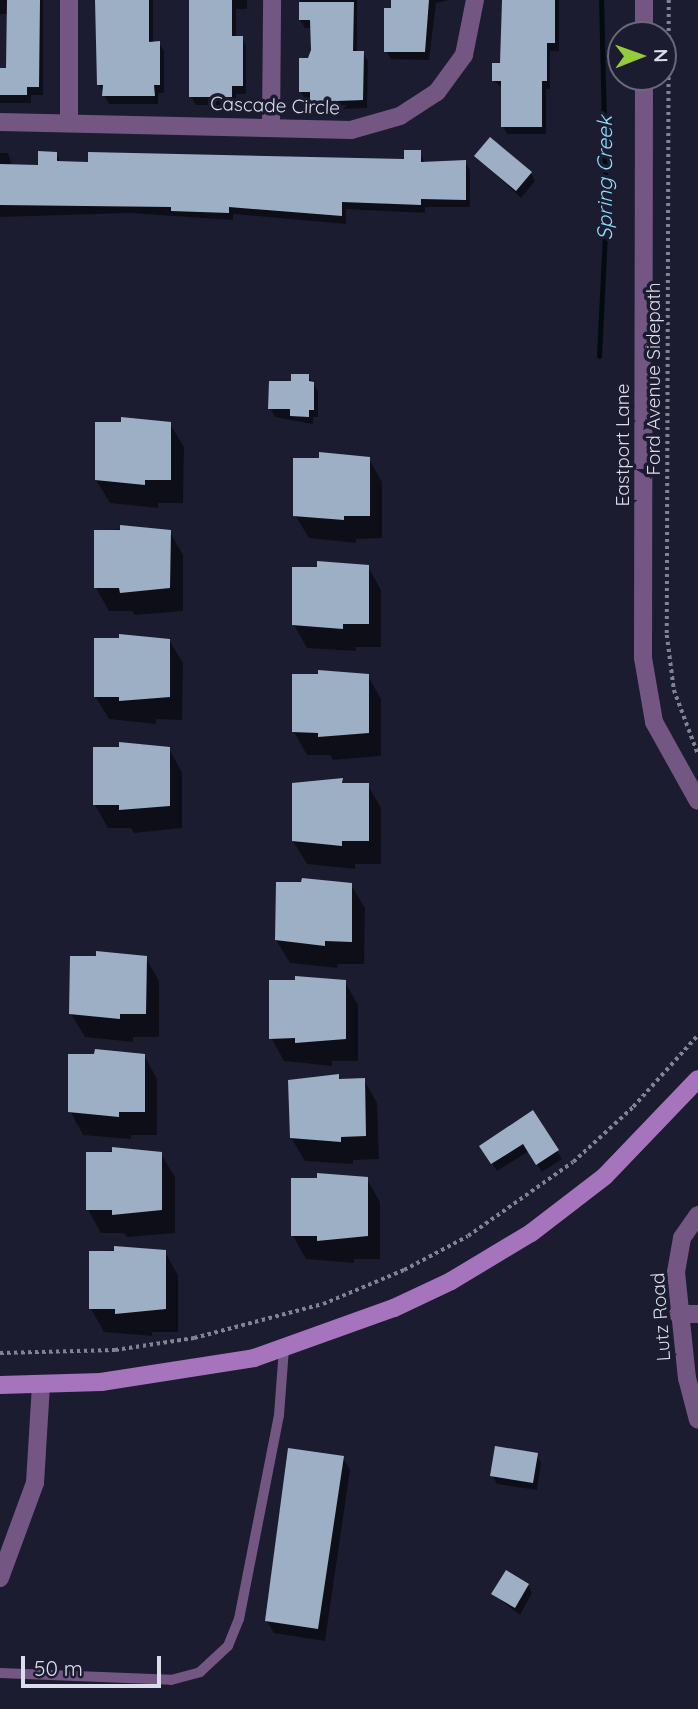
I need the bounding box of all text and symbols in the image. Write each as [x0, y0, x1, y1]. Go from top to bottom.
north arrow [607, 21, 677, 91]
text: N [649, 48, 673, 63]
street label: Cascade Circle [210, 92, 340, 120]
water label: Spring Creek [591, 116, 617, 240]
street label: Ford Avenue Sidepath [643, 283, 665, 475]
street label: Eastport Lane [612, 384, 634, 506]
street label: Lutz Road [647, 1272, 675, 1362]
scale bar [24, 1642, 164, 1686]
text: 50 m [34, 1655, 83, 1681]

